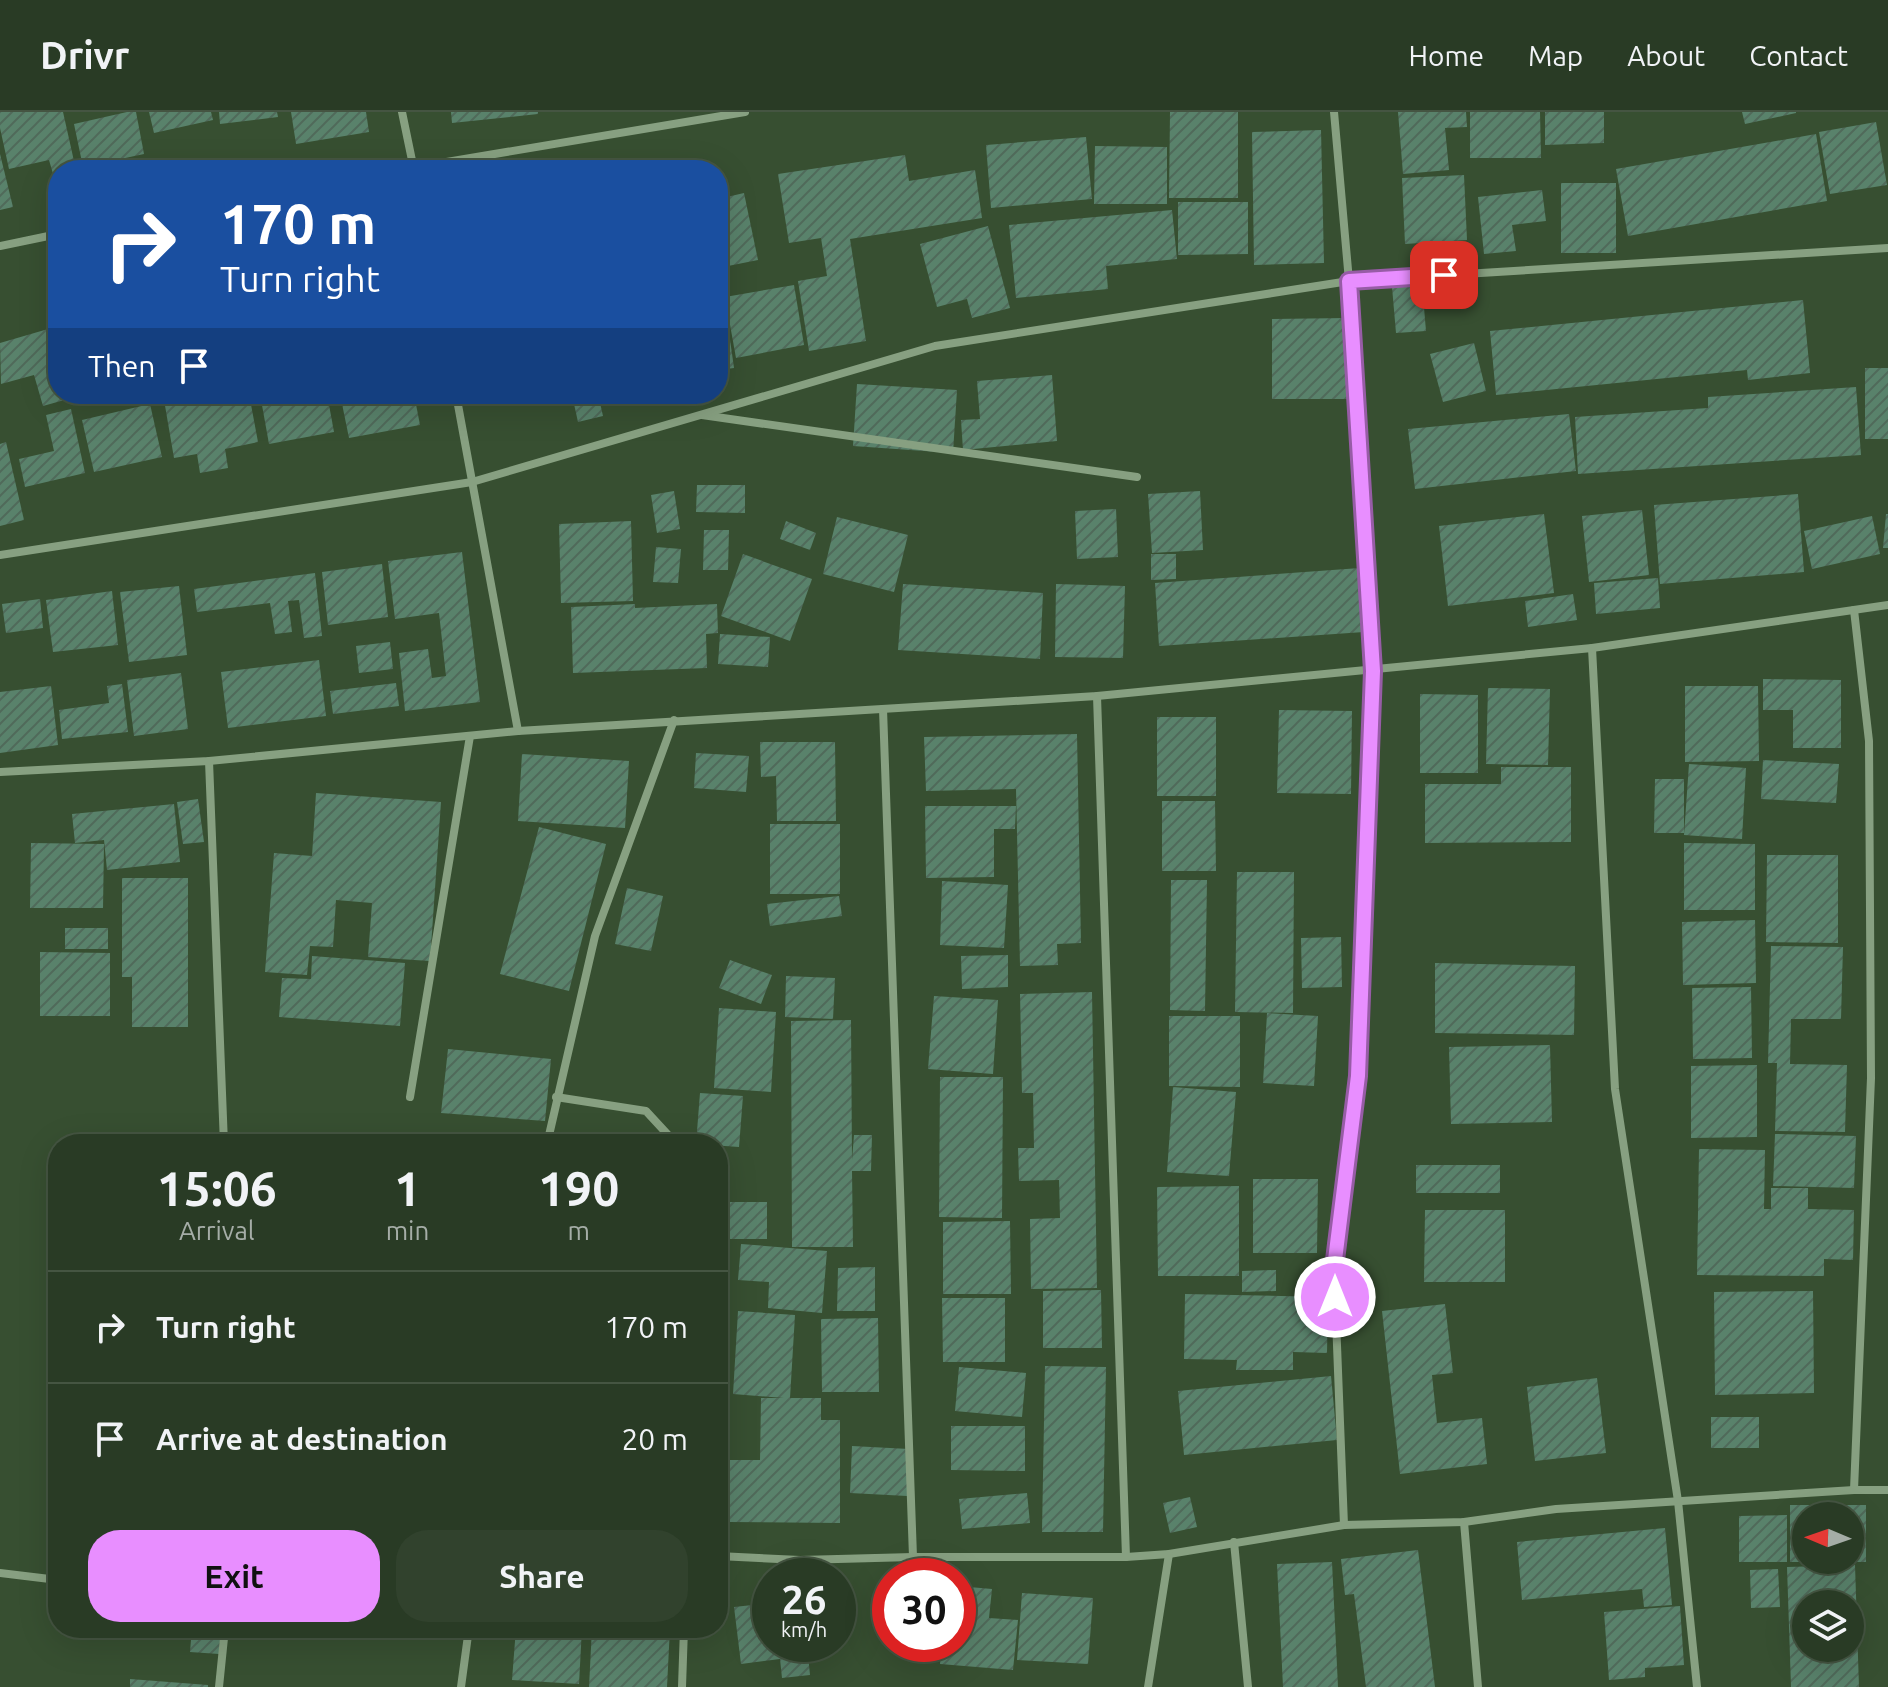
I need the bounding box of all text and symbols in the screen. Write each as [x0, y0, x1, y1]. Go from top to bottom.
text: Drivr [40, 34, 129, 76]
text: Home [1409, 40, 1484, 71]
text: Map [1528, 40, 1583, 71]
text: About [1627, 40, 1705, 71]
text: Contact [1749, 40, 1848, 71]
icon: right [88, 192, 192, 296]
text: 170 m [220, 192, 376, 255]
pin [1410, 241, 1478, 309]
icon: arrive [1422, 253, 1466, 297]
text: Turn right [220, 258, 380, 299]
icon: arrive [172, 344, 216, 388]
text: Then [88, 349, 156, 383]
text: 15:06 [157, 1161, 277, 1215]
text: 1 [394, 1161, 421, 1215]
text: 190 [538, 1161, 619, 1215]
text: Arrival [179, 1216, 255, 1245]
text: min [386, 1216, 429, 1245]
text: m [567, 1216, 590, 1245]
position arrow [1293, 1255, 1377, 1339]
icon: right [88, 1305, 132, 1349]
text: Turn right [156, 1310, 296, 1344]
text: 170 m [604, 1310, 688, 1344]
icon: arrive [88, 1417, 132, 1461]
text: Arrive at destination [156, 1422, 448, 1456]
text: 20 m [621, 1422, 688, 1456]
north arrow [1792, 1502, 1864, 1574]
map controls [1792, 1502, 1864, 1662]
button: Exit [88, 1530, 380, 1622]
button: Share [396, 1530, 688, 1622]
speed limit sign: 30 [872, 1558, 976, 1662]
text: 26 [781, 1577, 827, 1622]
button: layers [1792, 1590, 1864, 1662]
text: km/h [781, 1618, 827, 1641]

